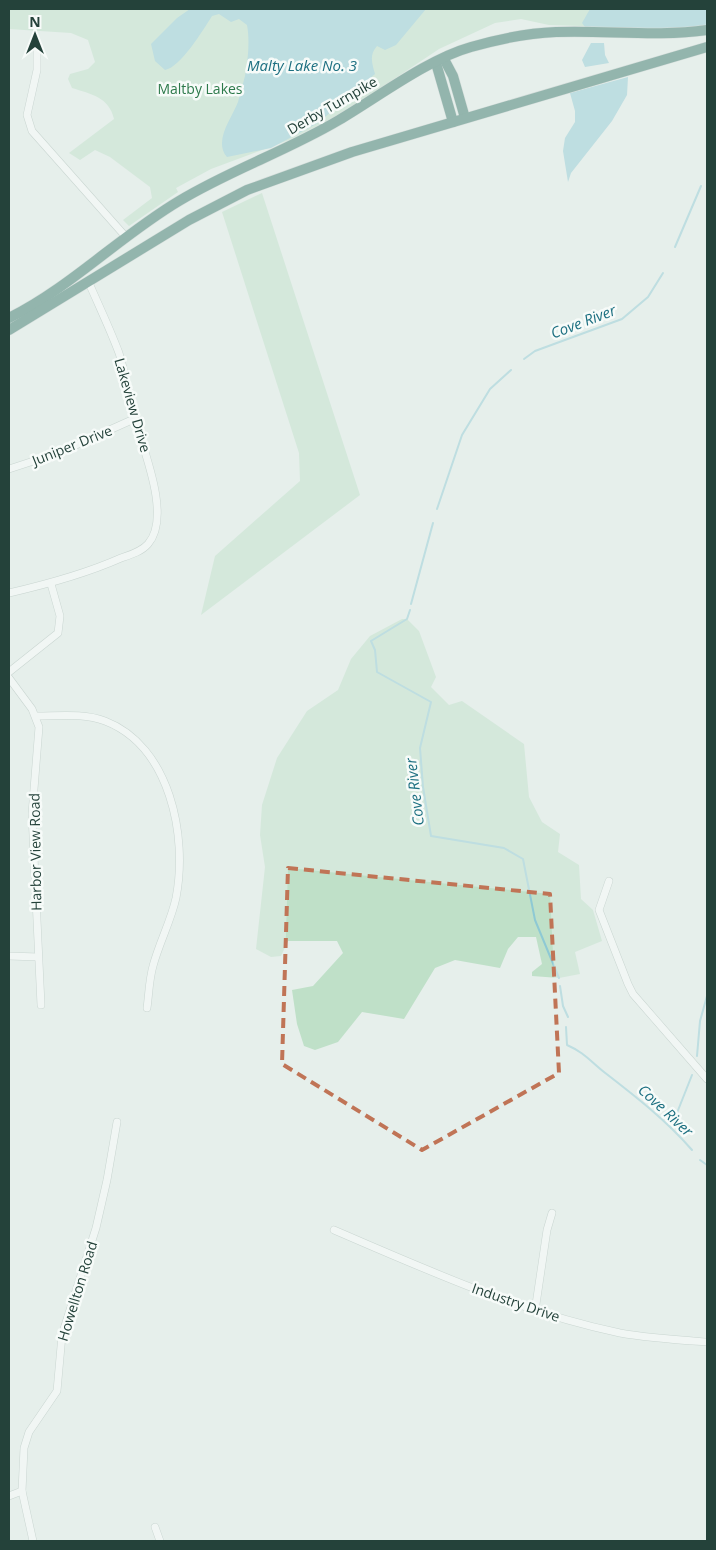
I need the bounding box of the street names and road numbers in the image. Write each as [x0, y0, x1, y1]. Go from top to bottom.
street label: Derby Turnpike [284, 71, 381, 138]
street label: Lakeview Drive [110, 356, 156, 455]
street label: Juniper Drive [27, 420, 115, 470]
street label: Harbor View Road [24, 793, 46, 911]
street label: Howellton Road [53, 1239, 101, 1343]
street label: Industry Drive [469, 1278, 563, 1326]

